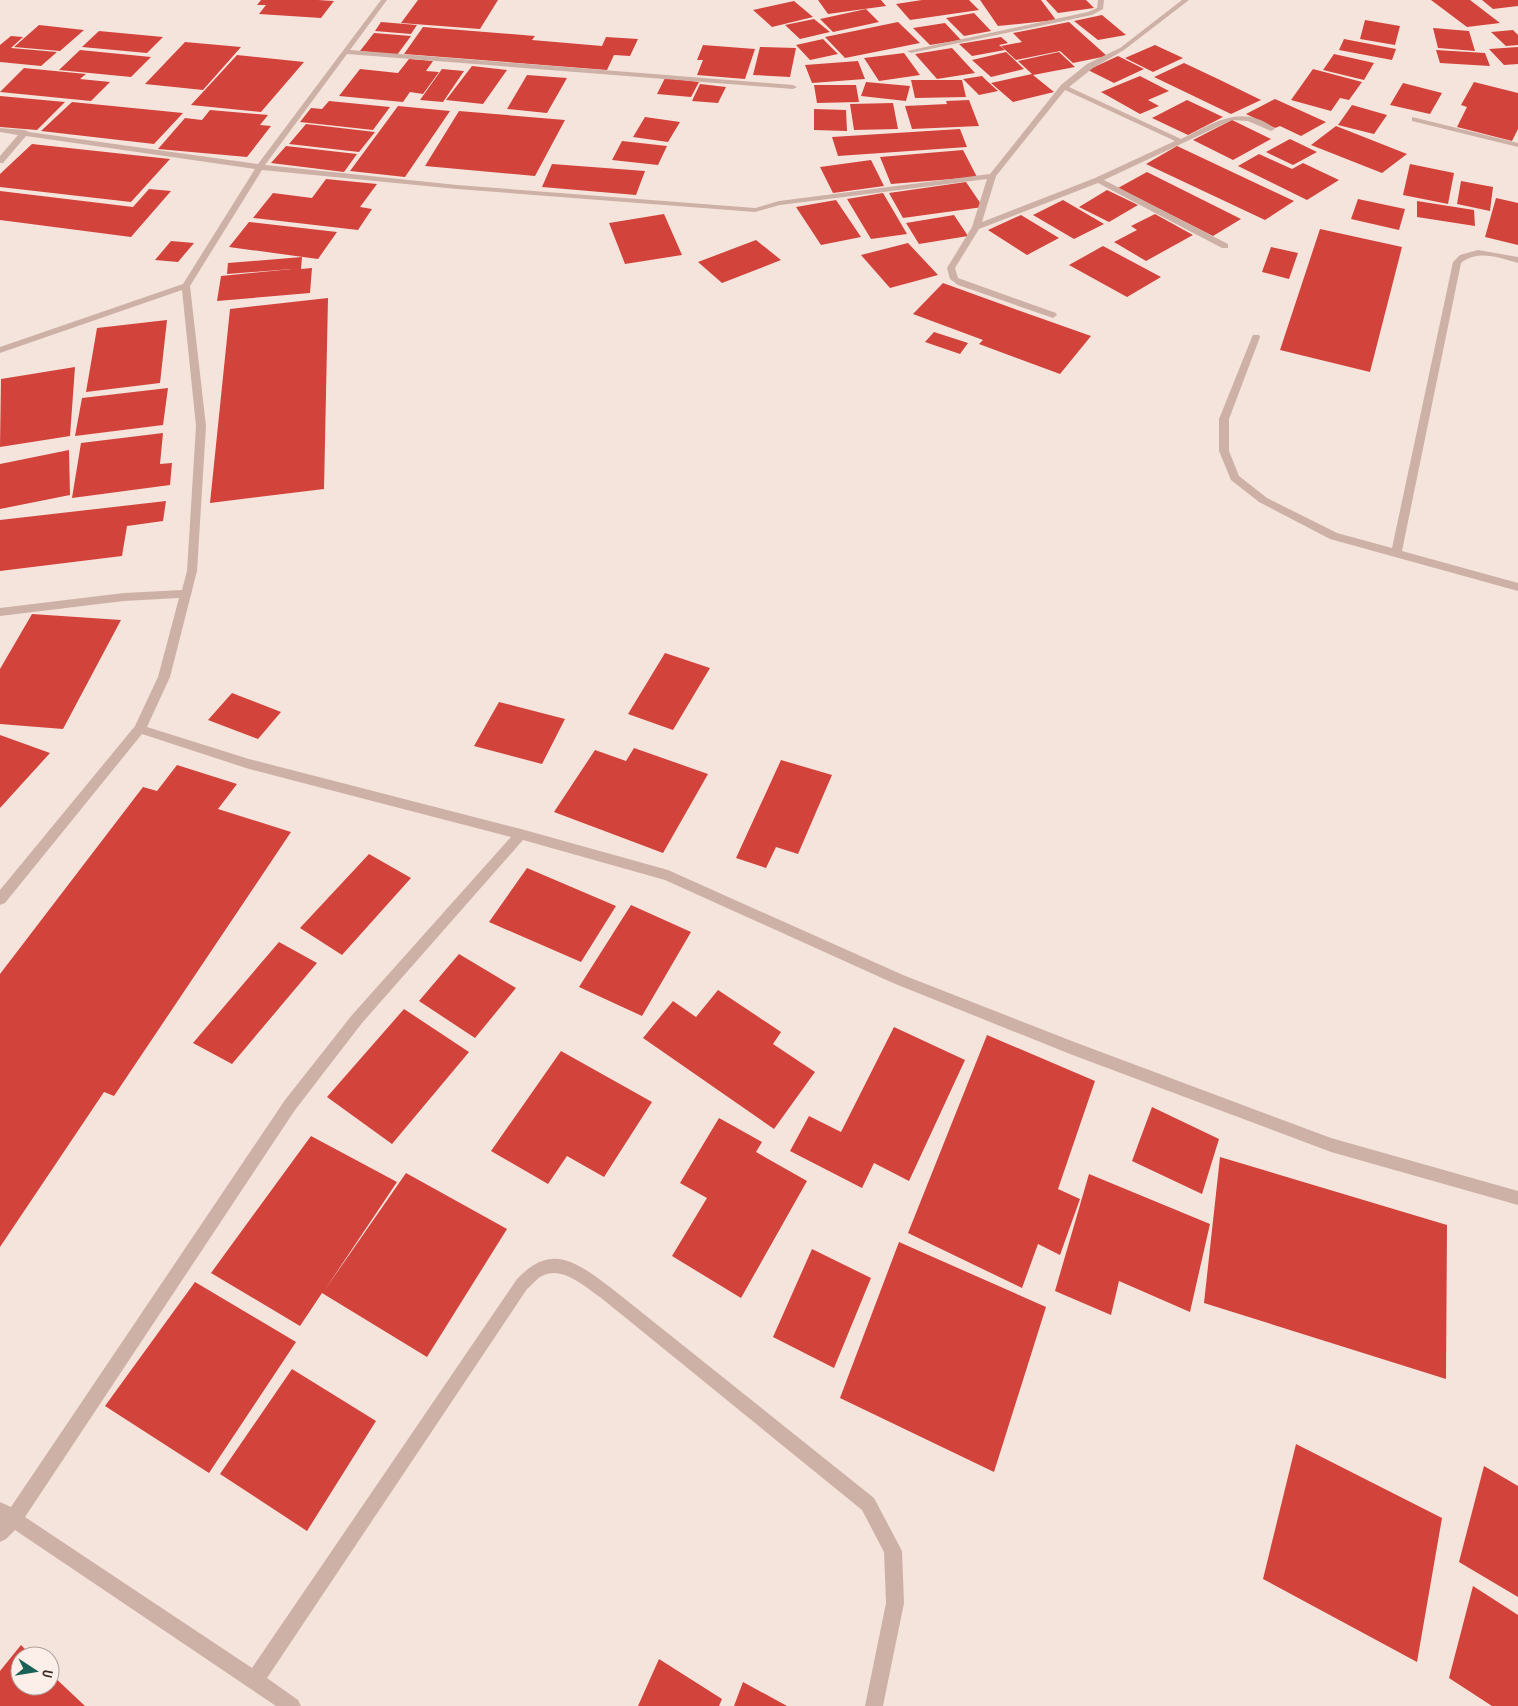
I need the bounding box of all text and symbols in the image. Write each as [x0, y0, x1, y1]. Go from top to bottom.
north arrow [10, 1646, 60, 1696]
text: U [38, 1668, 57, 1679]

